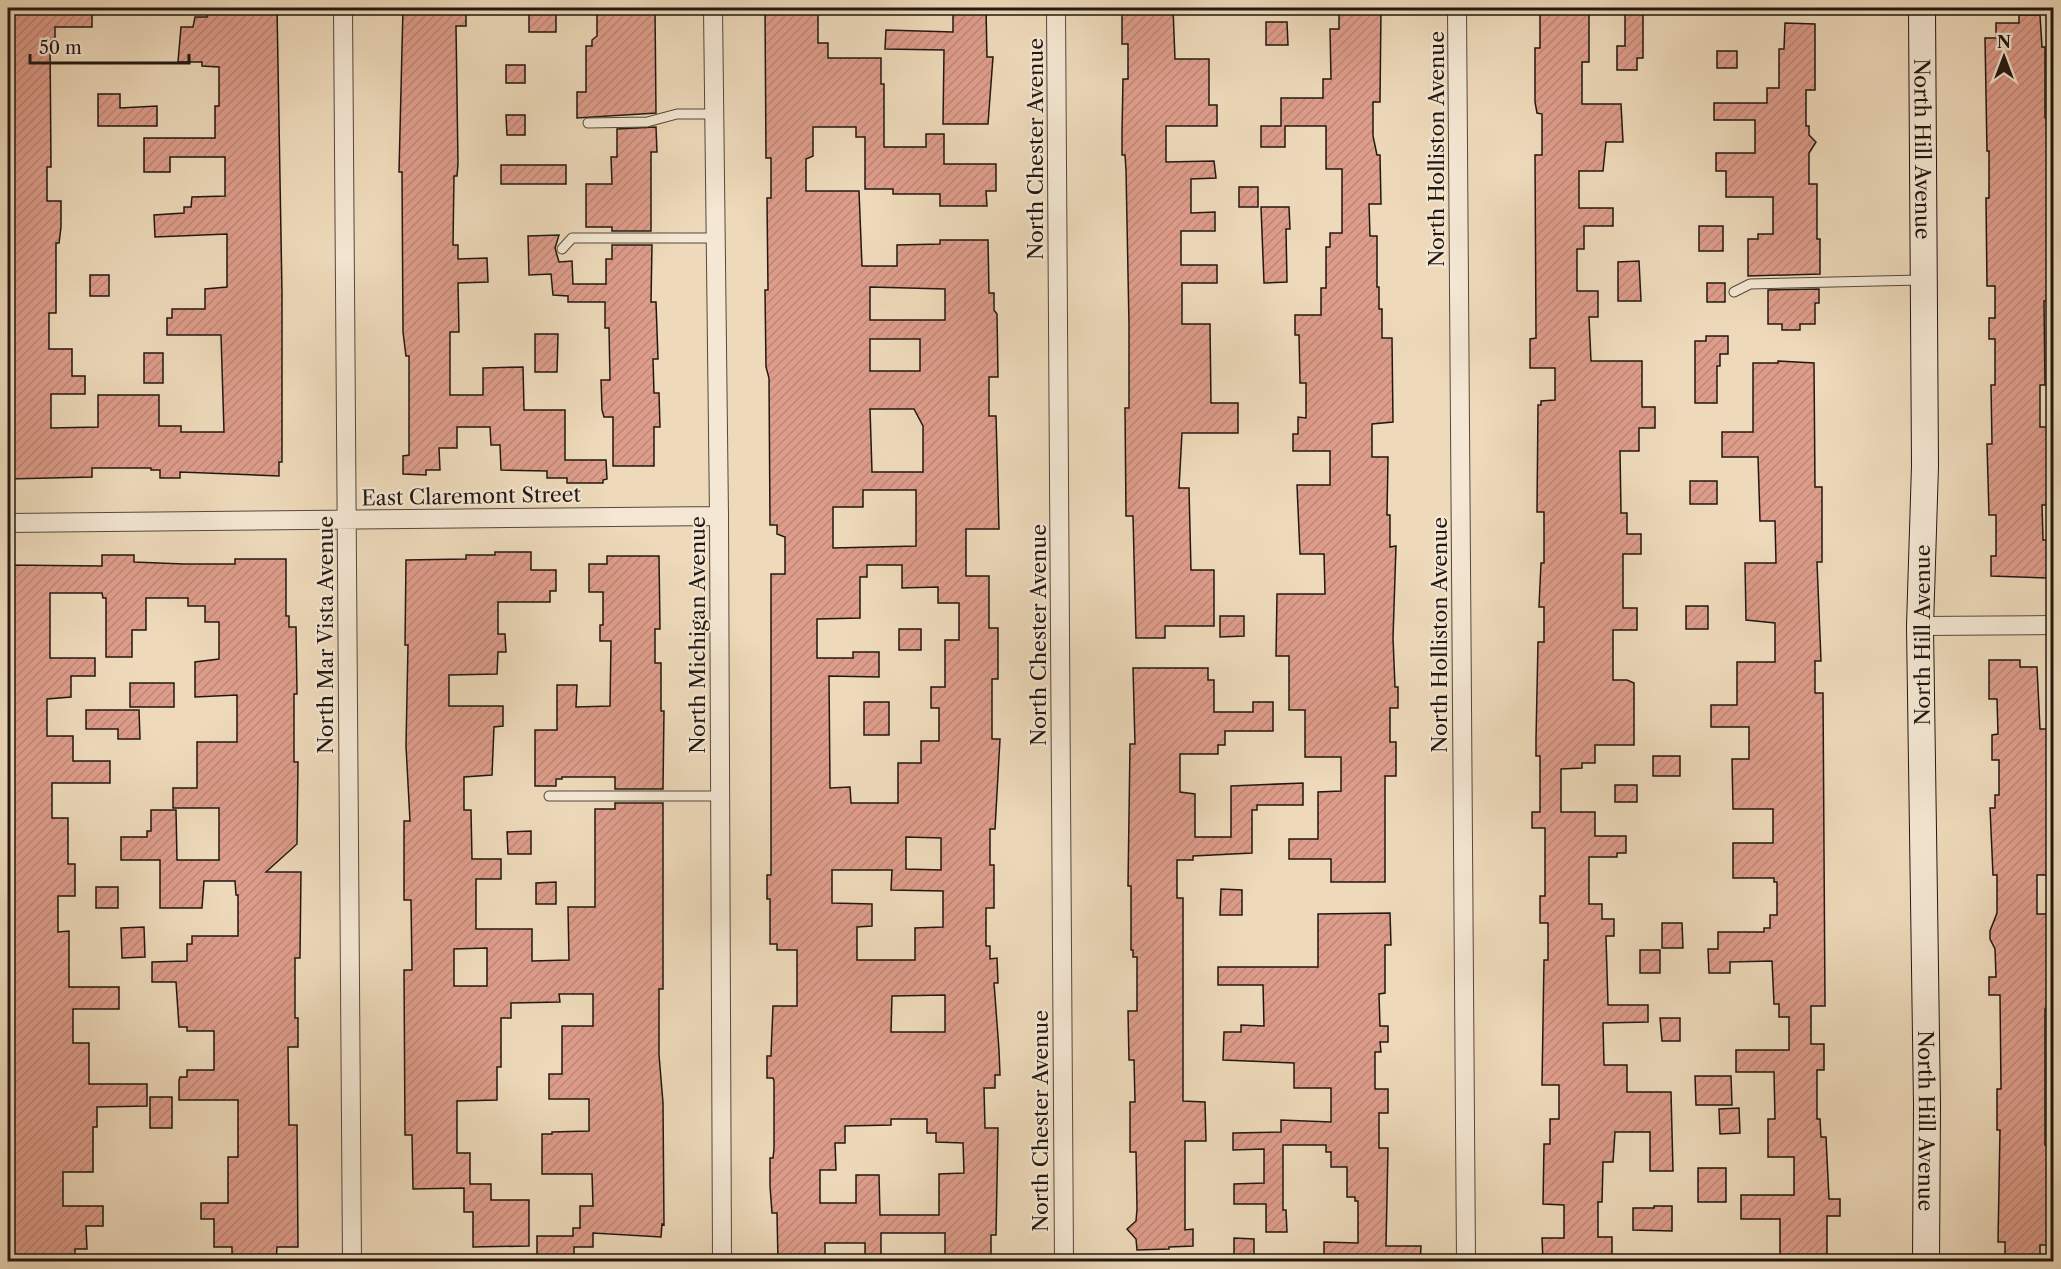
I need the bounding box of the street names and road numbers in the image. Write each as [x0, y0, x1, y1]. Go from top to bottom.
street label: North Holliston Avenue [1424, 31, 1449, 267]
street label: North Chester Avenue [1023, 38, 1048, 260]
street label: North Hill Avenue [1910, 58, 1936, 240]
street label: East Claremont Street [361, 482, 582, 510]
street label: North Mar Vista Avenue [313, 516, 338, 754]
street label: North Michigan Avenue [685, 516, 710, 754]
street label: North Holliston Avenue [1427, 517, 1452, 753]
street label: North Chester Avenue [1026, 524, 1051, 746]
street label: North Hill Avenue [1910, 545, 1935, 725]
street label: North Chester Avenue [1028, 1010, 1053, 1232]
street label: North Hill Avenue [1913, 1030, 1940, 1211]

